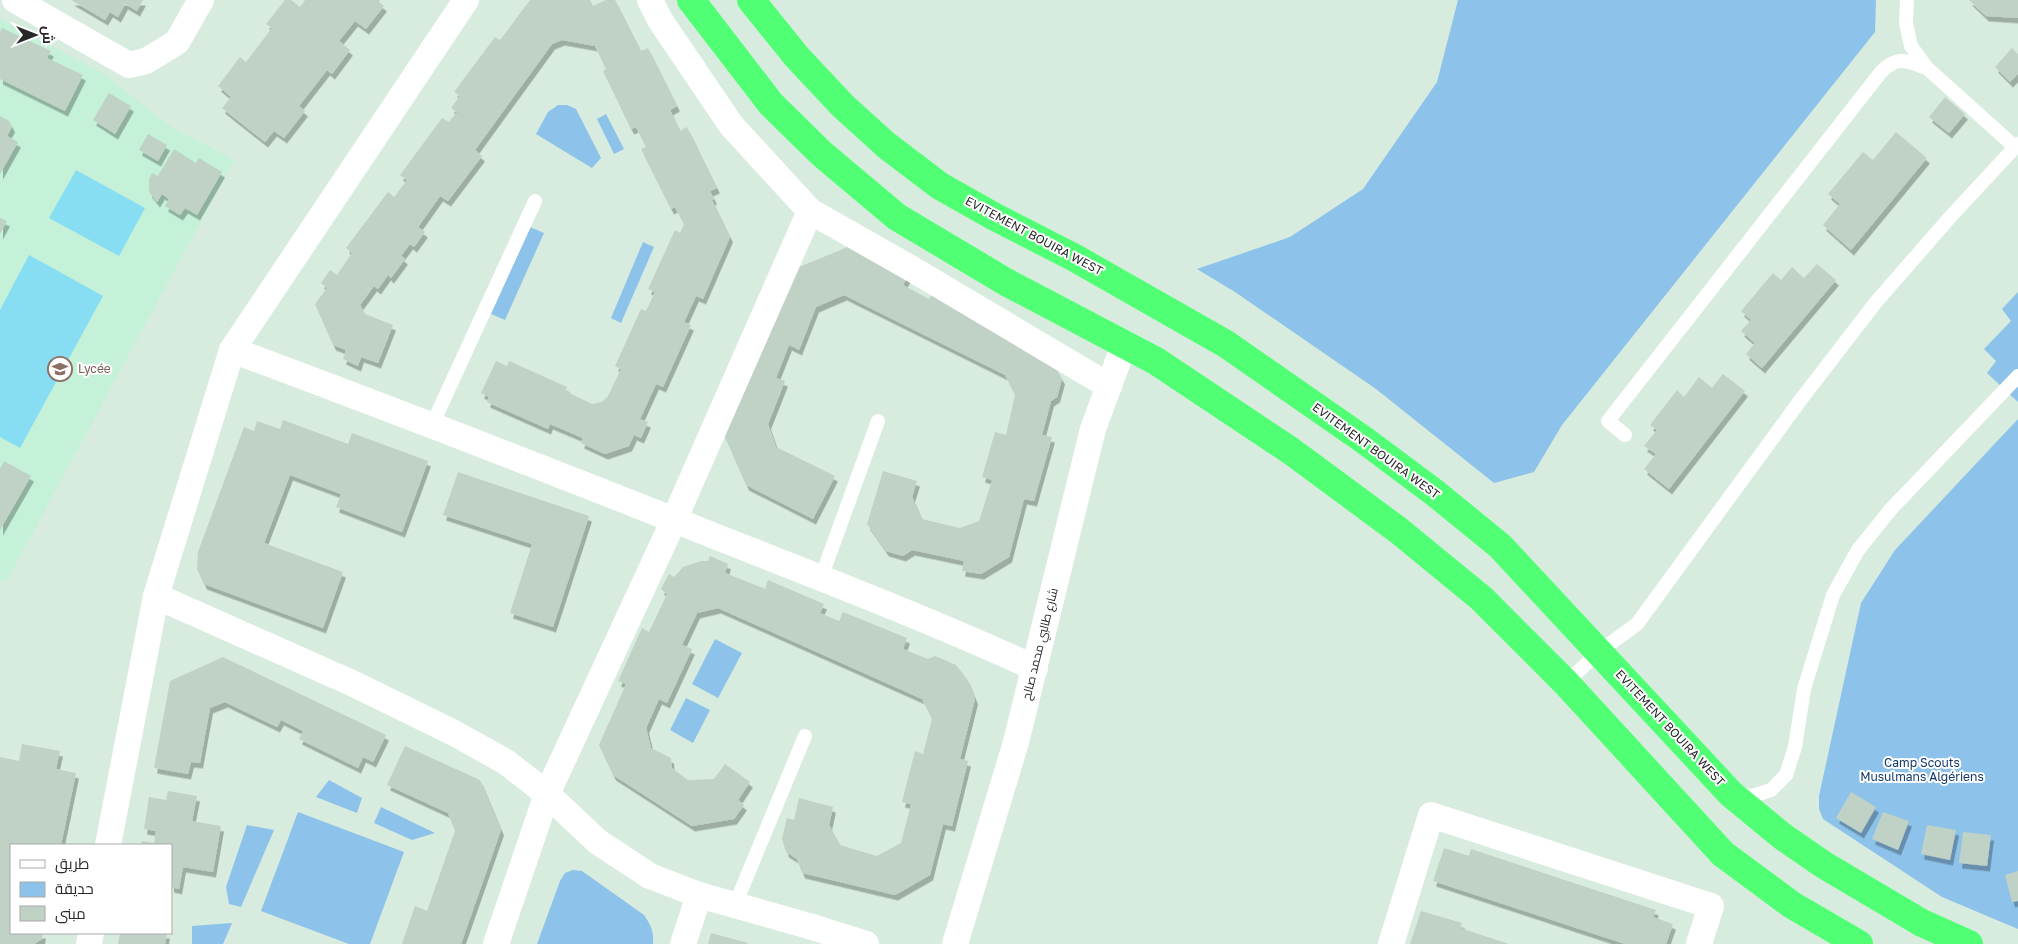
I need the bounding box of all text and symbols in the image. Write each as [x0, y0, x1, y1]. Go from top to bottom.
north arrow [10, 10, 60, 60]
text: ش [39, 26, 57, 44]
street label: EVITEMENT BOUIRA WEST [963, 193, 1106, 279]
school or university icon: Lycée [47, 356, 73, 382]
place label: Lycée [78, 361, 111, 376]
street label: EVITEMENT BOUIRA WEST [1310, 399, 1443, 502]
street label: شارع طالبي محمد صالح [1018, 586, 1064, 702]
street label: EVITEMENT BOUIRA WEST [1612, 666, 1729, 789]
park label: Camp Scouts Musulmans Algériens [1860, 755, 1984, 784]
legend [10, 844, 172, 934]
text: طريق [55, 854, 89, 874]
text: حديقة [55, 879, 94, 897]
text: مبنى [55, 904, 86, 924]

